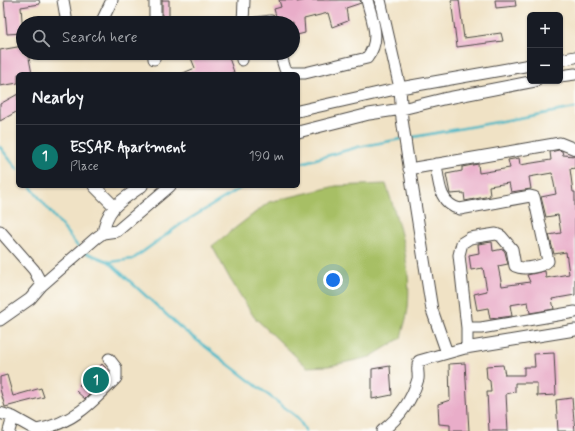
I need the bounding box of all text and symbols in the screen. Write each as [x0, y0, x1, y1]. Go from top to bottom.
map controls [527, 12, 563, 84]
button: + [527, 12, 563, 48]
search box [16, 16, 300, 60]
icon: search [30, 27, 52, 49]
text: Search here [62, 28, 138, 48]
button: − [527, 48, 563, 84]
text: Nearby [32, 87, 84, 109]
text: ESSAR Apartment [70, 138, 186, 158]
text: 1 [42, 148, 48, 165]
text: 190 m [249, 148, 284, 165]
text: Place [70, 158, 99, 175]
your location [323, 270, 343, 290]
pin: 1 [83, 365, 109, 395]

